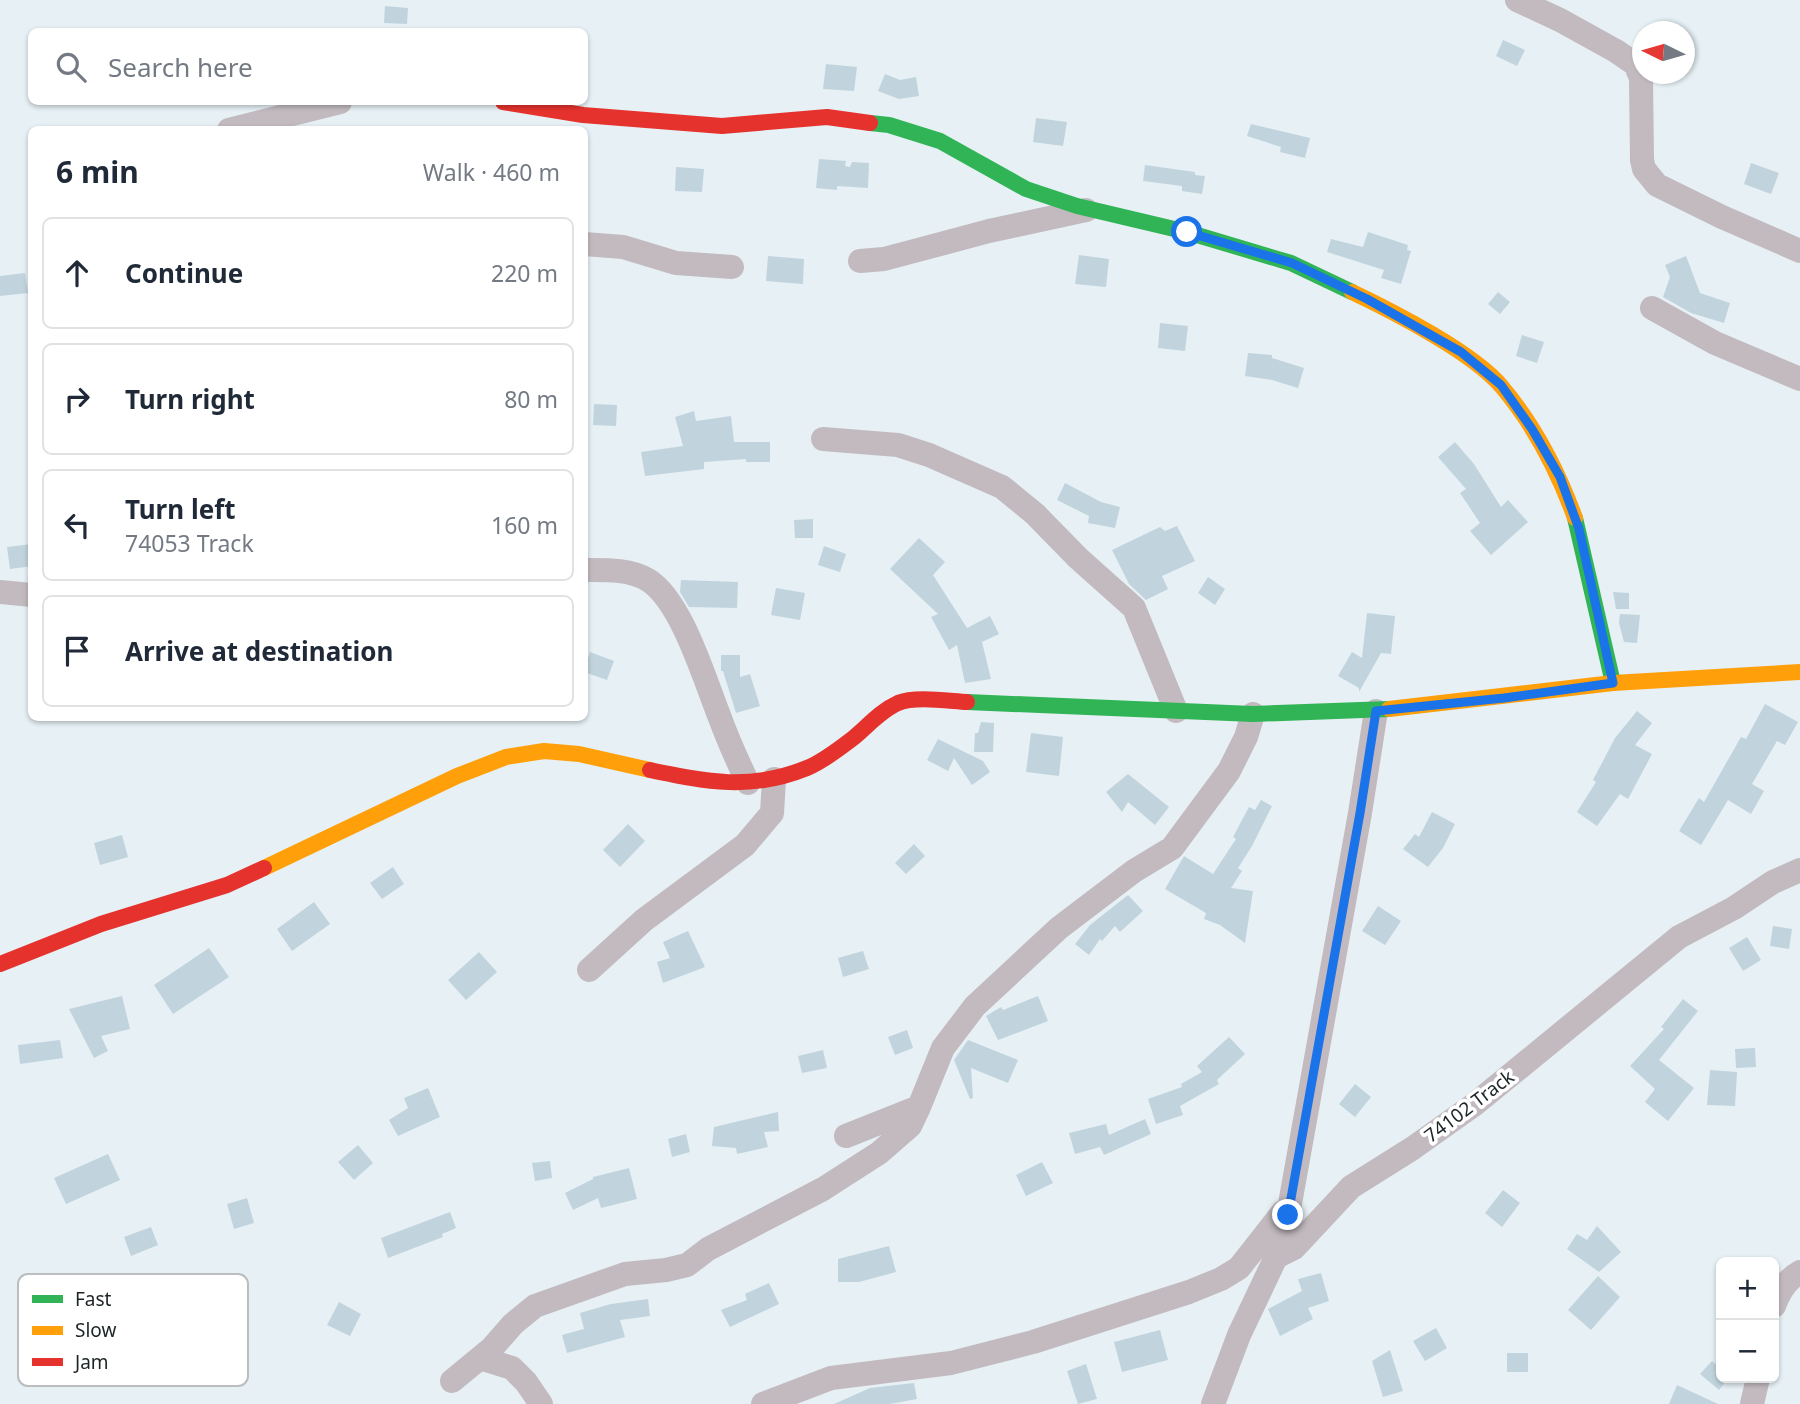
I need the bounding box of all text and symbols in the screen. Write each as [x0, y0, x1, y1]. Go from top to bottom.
north arrow [1632, 21, 1695, 84]
search box [28, 28, 588, 105]
icon: search [52, 48, 90, 86]
text: Search here [108, 49, 253, 85]
text: 6 min [56, 151, 139, 192]
text: Walk · 460 m [423, 156, 560, 188]
route start [1171, 216, 1202, 247]
icon: ahead [58, 254, 96, 292]
text: Continue [125, 255, 243, 291]
text: 220 m [491, 257, 558, 289]
icon: right [58, 380, 96, 418]
text: Turn right [125, 381, 255, 417]
text: 80 m [504, 383, 558, 415]
text: Turn left [125, 491, 236, 527]
icon: left [58, 506, 96, 544]
text: 160 m [491, 509, 558, 541]
text: 74053 Track [125, 527, 254, 559]
icon: arrive [58, 632, 96, 670]
text: Arrive at destination [125, 633, 394, 669]
street label: 74102 Track [1419, 1064, 1519, 1148]
route end [1272, 1199, 1303, 1230]
map controls [1716, 1257, 1779, 1383]
button: + [1716, 1257, 1779, 1320]
legend [18, 1274, 248, 1386]
text: Fast [75, 1286, 112, 1312]
text: Slow [75, 1317, 116, 1343]
button: − [1716, 1320, 1779, 1383]
text: Jam [73, 1349, 109, 1375]

